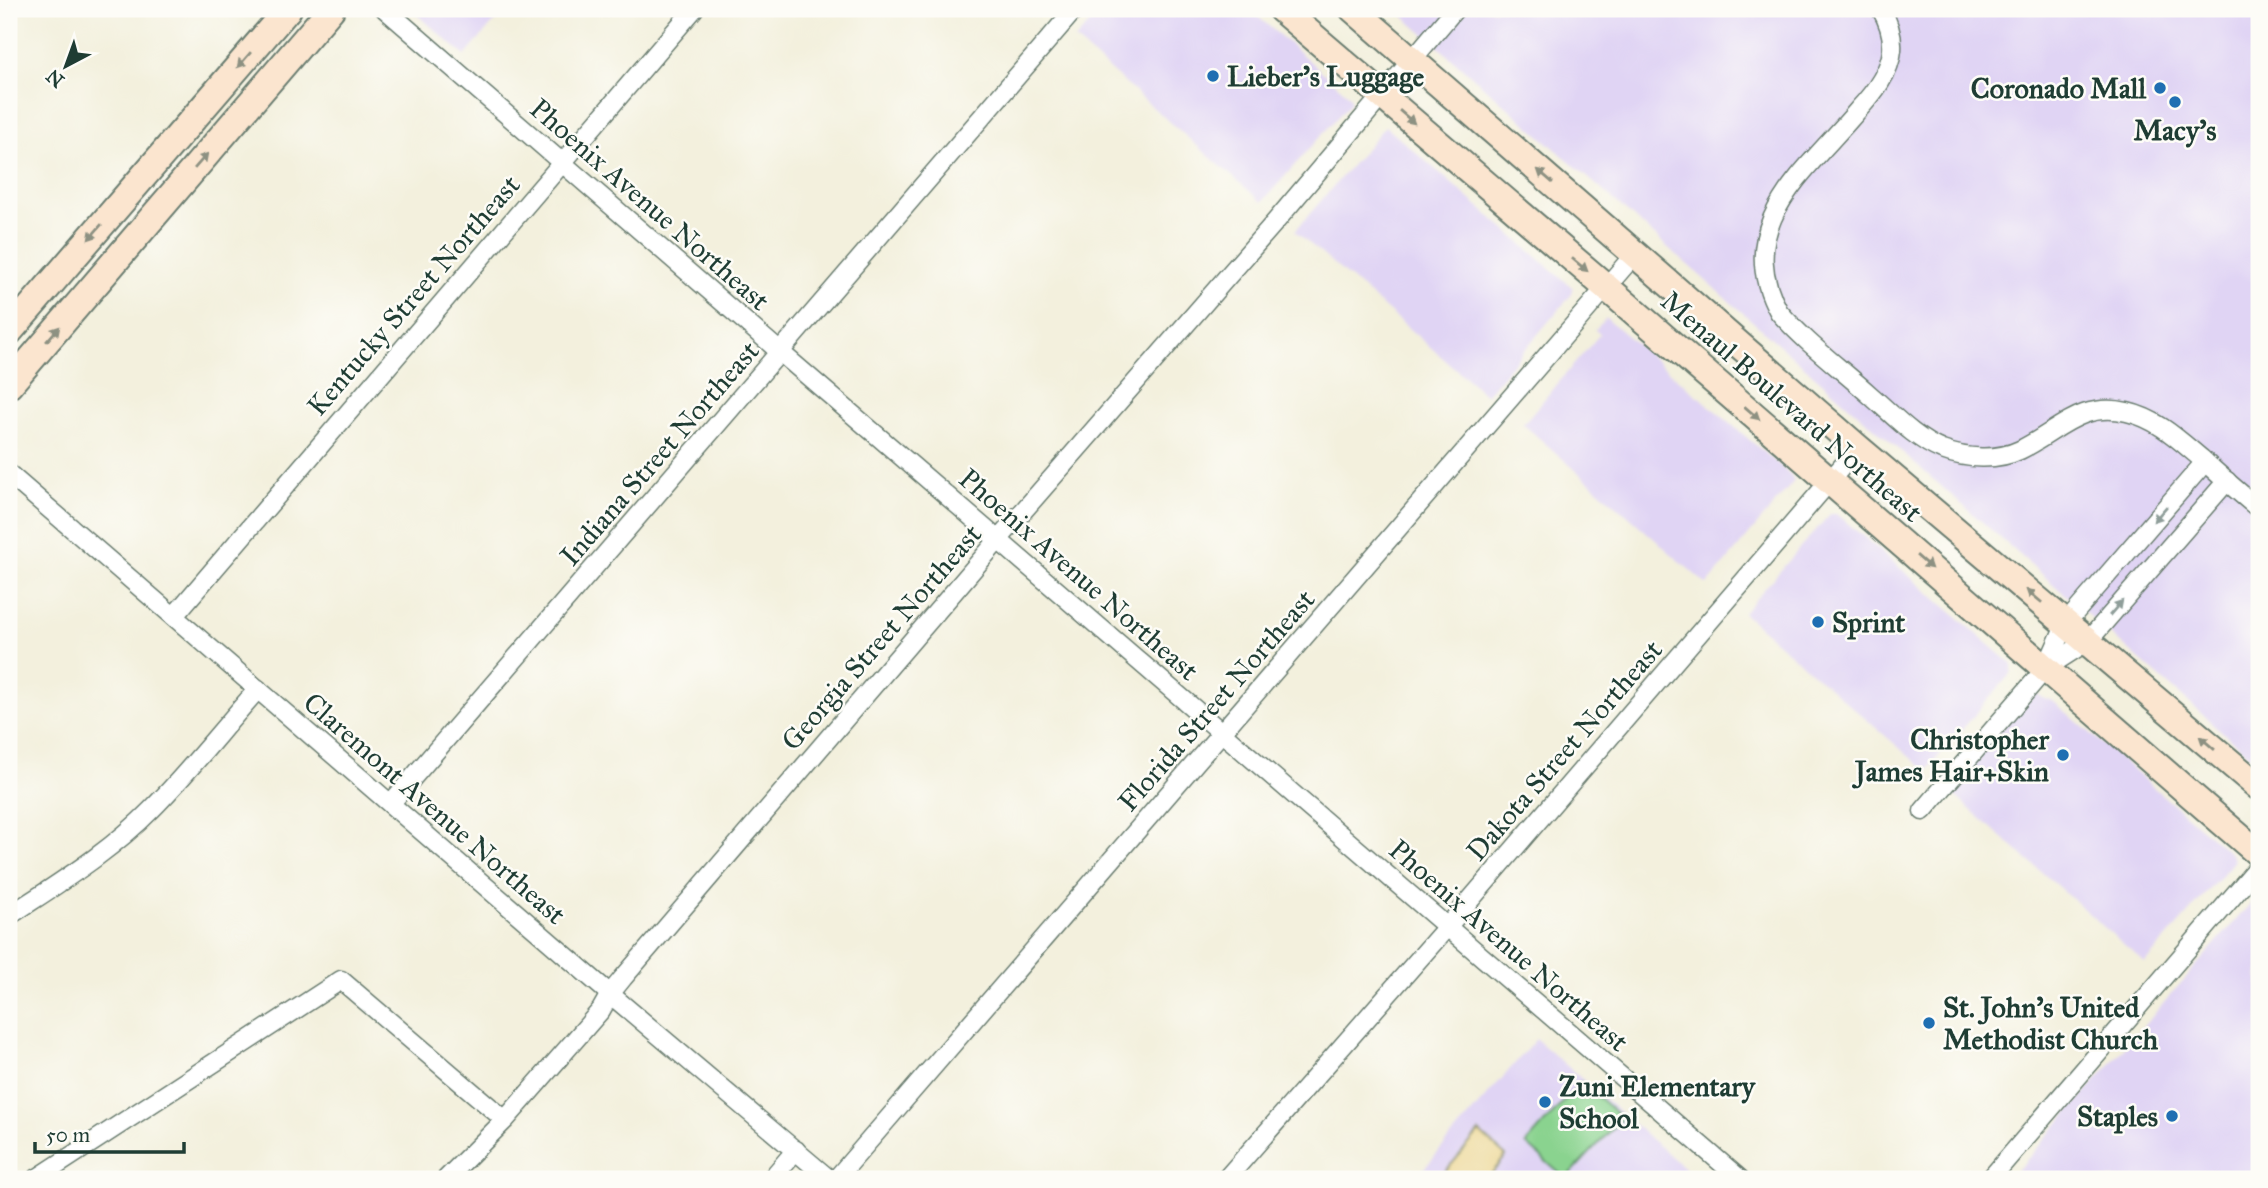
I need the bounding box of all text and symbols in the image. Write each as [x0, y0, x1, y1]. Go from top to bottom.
north arrow [32, 32, 102, 102]
one-way arrow [237, 52, 252, 69]
place label: Lieber's Luggage [1227, 59, 1424, 94]
text: N [42, 64, 69, 92]
marker: Lieber's Luggage [1205, 68, 1221, 84]
place label: Coronado Mall [1971, 71, 2146, 106]
marker: Coronado Mall [2152, 80, 2168, 96]
street label: Phoenix Avenue Northeast [523, 91, 777, 318]
marker: Macy's [2167, 94, 2183, 110]
one-way arrow [1398, 109, 1415, 124]
place label: Macy's [2133, 113, 2217, 148]
one-way arrow [193, 152, 208, 169]
street label: Kentucky Street Northeast [299, 168, 528, 423]
one-way arrow [1536, 168, 1554, 184]
one-way arrow [88, 224, 103, 241]
one-way arrow [1571, 257, 1589, 273]
street label: Menaul Boulevard Northeast [1654, 283, 1930, 530]
one-way arrow [45, 325, 60, 342]
street label: Indiana Street Northeast [552, 334, 767, 573]
one-way arrow [1743, 405, 1761, 421]
street label: Phoenix Avenue Northeast [952, 461, 1206, 688]
one-way arrow [2152, 505, 2168, 523]
street label: Georgia Street Northeast [774, 517, 989, 758]
one-way arrow [1915, 554, 1933, 570]
street label: Florida Street Northeast [1110, 582, 1322, 818]
one-way arrow [2025, 588, 2043, 604]
one-way arrow [2108, 600, 2123, 617]
place label: Sprint [1832, 605, 1905, 640]
marker: Sprint [1810, 614, 1826, 630]
street label: Dakota Street Northeast [1459, 633, 1670, 868]
street label: Claremont Avenue Northeast [296, 685, 573, 932]
place label: Christopher James Hair+Skin [1851, 722, 2049, 789]
one-way arrow [2199, 736, 2216, 751]
marker: Christopher James Hair+Skin [2055, 747, 2071, 763]
street label: Phoenix Avenue Northeast [1382, 832, 1636, 1059]
place label: St. John's United Methodist Church [1943, 990, 2158, 1057]
marker: St. John's United Methodist Church [1921, 1015, 1937, 1031]
place label: Zuni Elementary School [1559, 1069, 1756, 1136]
marker: Zuni Elementary School [1537, 1094, 1553, 1110]
place label: Staples [2077, 1099, 2158, 1134]
marker: Staples [2164, 1108, 2180, 1124]
scale bar [35, 1111, 184, 1155]
text: 50 m [46, 1122, 91, 1148]

